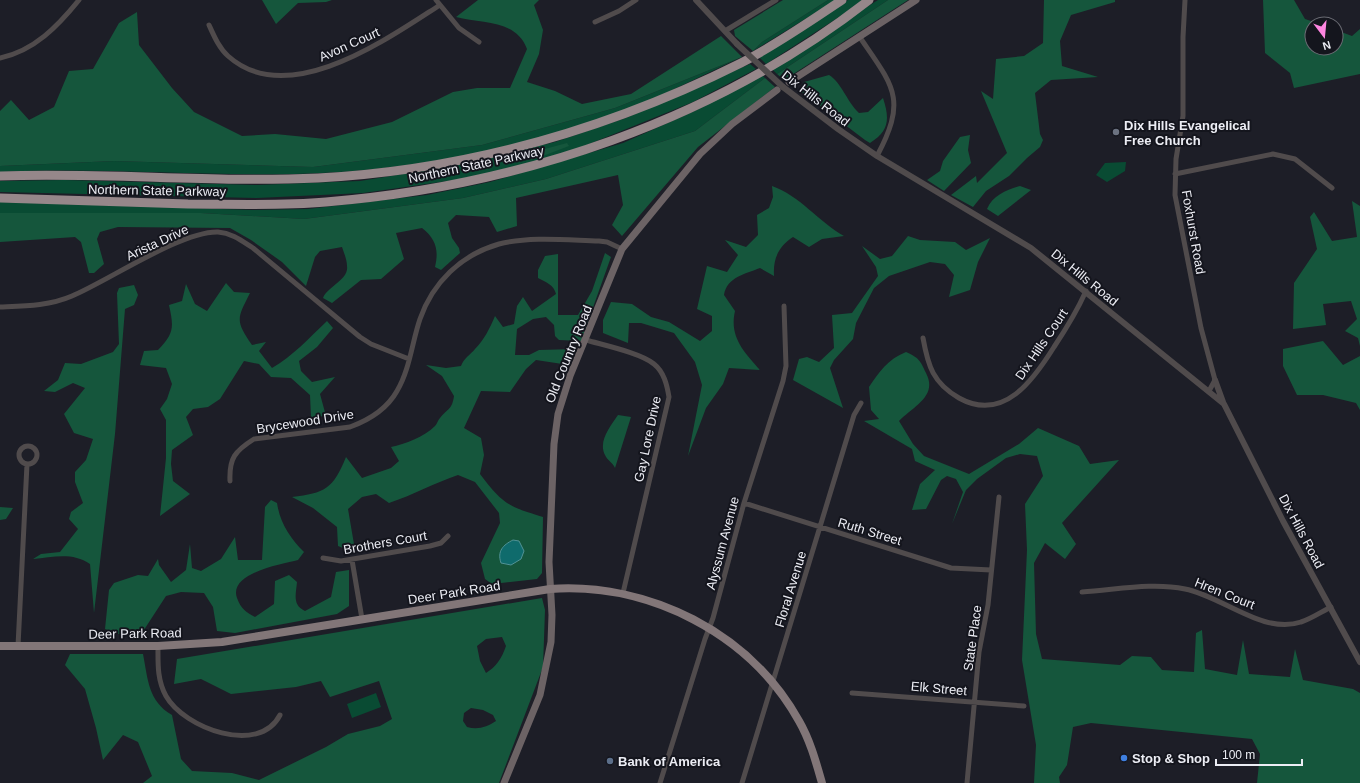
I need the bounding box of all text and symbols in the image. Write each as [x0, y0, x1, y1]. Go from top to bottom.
north arrow [1304, 16, 1344, 56]
street label: Avon Court [317, 24, 382, 64]
text: N [1321, 39, 1332, 52]
street label: Dix Hills Road [779, 67, 852, 129]
place label: Dix Hills Evangelical Free Church [1124, 118, 1250, 148]
marker: Dix Hills Evangelical Free Church [1111, 127, 1121, 137]
street label: Northern State Parkway [407, 143, 546, 186]
street label: Northern State Parkway [88, 182, 227, 199]
street label: Foxhurst Road [1179, 189, 1208, 275]
street label: Arista Drive [124, 221, 191, 263]
street label: Dix Hills Road [1048, 246, 1121, 309]
street label: Old Country Road [542, 303, 595, 405]
street label: Dix Hills Court [1012, 306, 1071, 383]
street label: Gay Lore Drive [631, 395, 664, 483]
street label: Brycewood Drive [255, 406, 355, 437]
street label: Dix Hills Road [1276, 492, 1327, 571]
street label: Alyssum Avenue [703, 495, 742, 591]
street label: Ruth Street [836, 515, 904, 548]
street label: Brothers Court [342, 528, 428, 557]
street label: Floral Avenue [772, 549, 809, 629]
street label: Hren Court [1193, 575, 1257, 612]
street label: Deer Park Road [407, 578, 501, 607]
street label: State Place [960, 604, 985, 672]
street label: Deer Park Road [88, 625, 182, 642]
street label: Elk Street [910, 679, 968, 698]
scale bar [1216, 741, 1302, 767]
text: 100 m [1222, 748, 1255, 762]
place label: Stop & Shop [1132, 751, 1210, 766]
marker: Stop & Shop [1119, 753, 1129, 763]
place label: Bank of America [618, 754, 721, 769]
marker: Bank of America [605, 756, 615, 766]

